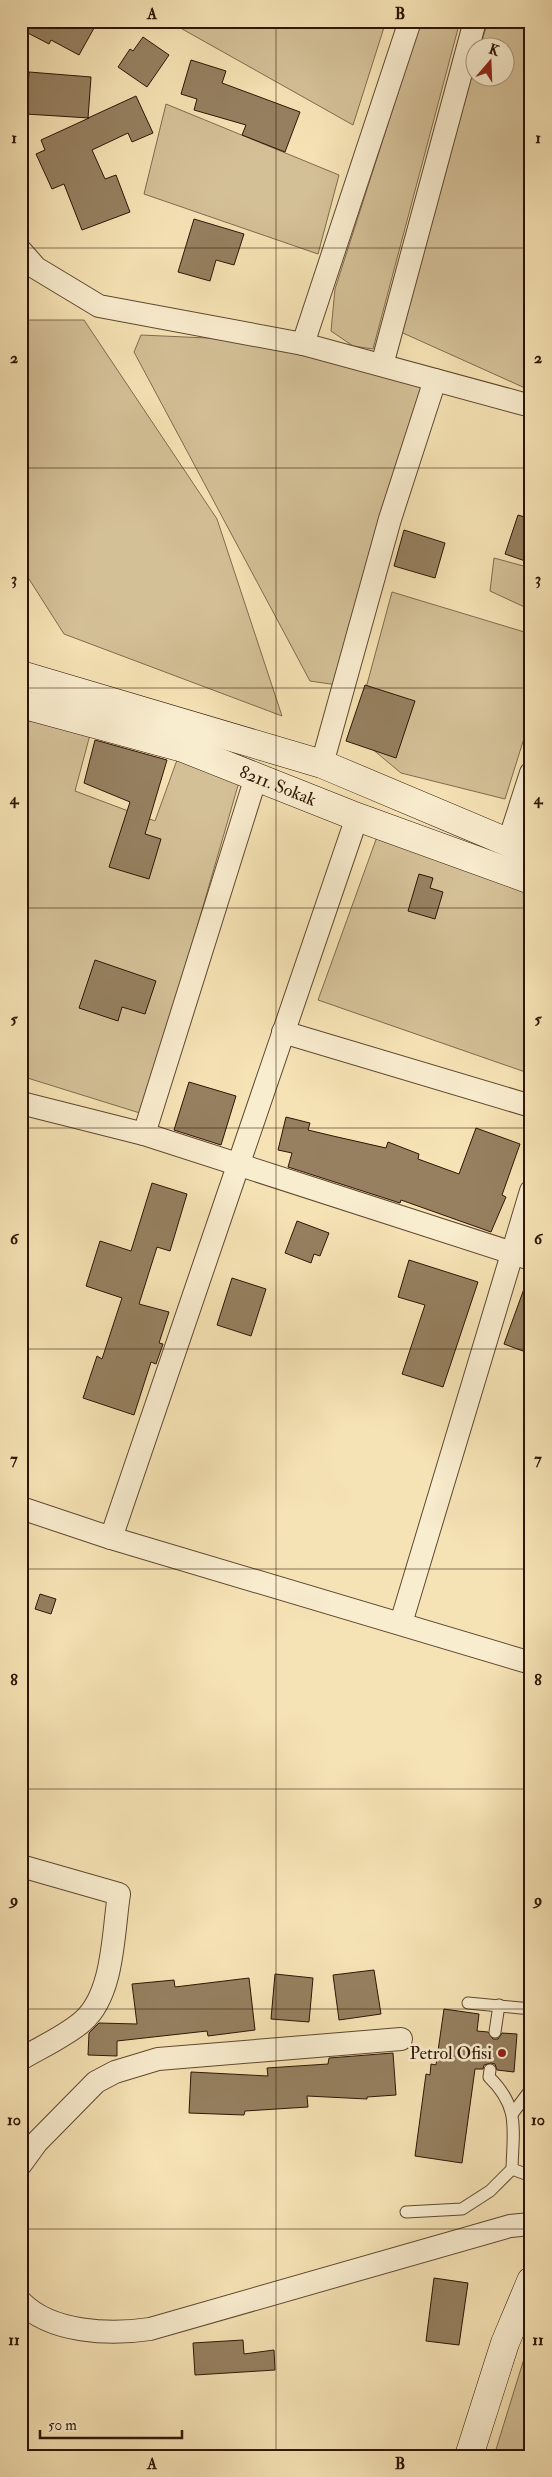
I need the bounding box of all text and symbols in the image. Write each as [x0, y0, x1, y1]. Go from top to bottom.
text: A [146, 4, 158, 24]
text: B [395, 4, 405, 24]
north arrow [464, 38, 514, 88]
text: K [487, 41, 503, 60]
text: 1 [11, 128, 17, 148]
text: 1 [535, 128, 541, 148]
text: 2 [10, 348, 18, 368]
text: 2 [534, 348, 542, 368]
text: 3 [11, 569, 17, 589]
text: 3 [535, 569, 541, 589]
street label: 8211. Sokak [236, 760, 320, 811]
text: 4 [9, 789, 20, 809]
text: 4 [533, 789, 544, 809]
text: 5 [10, 1009, 18, 1029]
text: 5 [534, 1009, 542, 1029]
text: 6 [10, 1229, 20, 1249]
text: 6 [534, 1229, 544, 1249]
text: 7 [10, 1449, 18, 1469]
text: 7 [534, 1449, 542, 1469]
text: 8 [10, 1670, 18, 1690]
text: 8 [534, 1670, 542, 1690]
text: 9 [8, 1890, 18, 1910]
text: 9 [532, 1890, 542, 1910]
place label: Petrol Ofisi [409, 2042, 492, 2065]
marker: Petrol Ofisi [496, 2047, 508, 2059]
text: 10 [7, 2110, 21, 2130]
text: 10 [531, 2110, 545, 2130]
text: 11 [8, 2330, 20, 2350]
text: 11 [532, 2330, 544, 2350]
scale bar [40, 2407, 182, 2439]
text: 50 m [48, 2416, 77, 2435]
text: A [146, 2454, 158, 2474]
text: B [395, 2454, 405, 2474]

